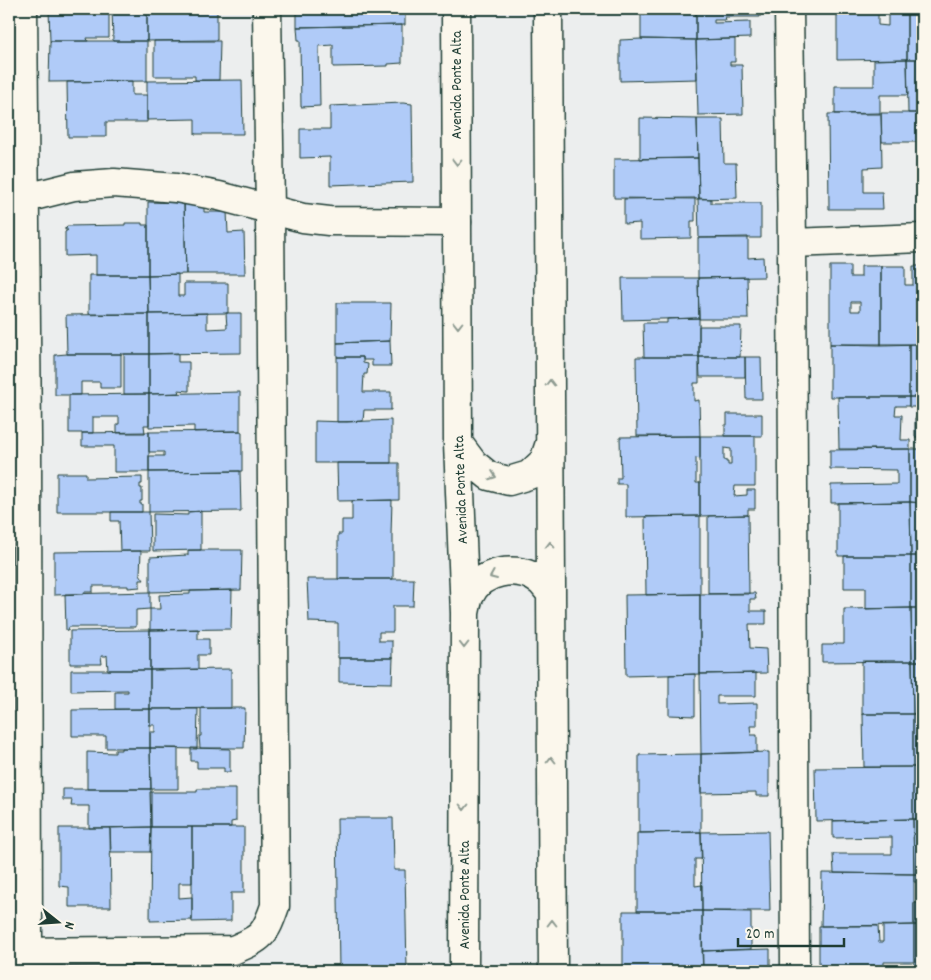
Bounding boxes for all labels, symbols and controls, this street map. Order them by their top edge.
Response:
street label: Avenida Ponte Alta [447,30,469,139]
one-way arrow [452,159,462,167]
one-way arrow [452,321,463,329]
one-way arrow [545,378,555,386]
street label: Avenida Ponte Alta [449,434,475,545]
one-way arrow [488,470,497,480]
one-way arrow [545,541,555,548]
one-way arrow [489,569,498,580]
one-way arrow [459,642,469,649]
one-way arrow [546,756,556,764]
one-way arrow [459,804,469,812]
street label: Avenida Ponte Alta [455,840,477,949]
north arrow [32,898,82,948]
scale bar [738,915,845,947]
one-way arrow [547,918,557,926]
text: N [58,919,79,932]
text: 20 m [746,924,774,946]

